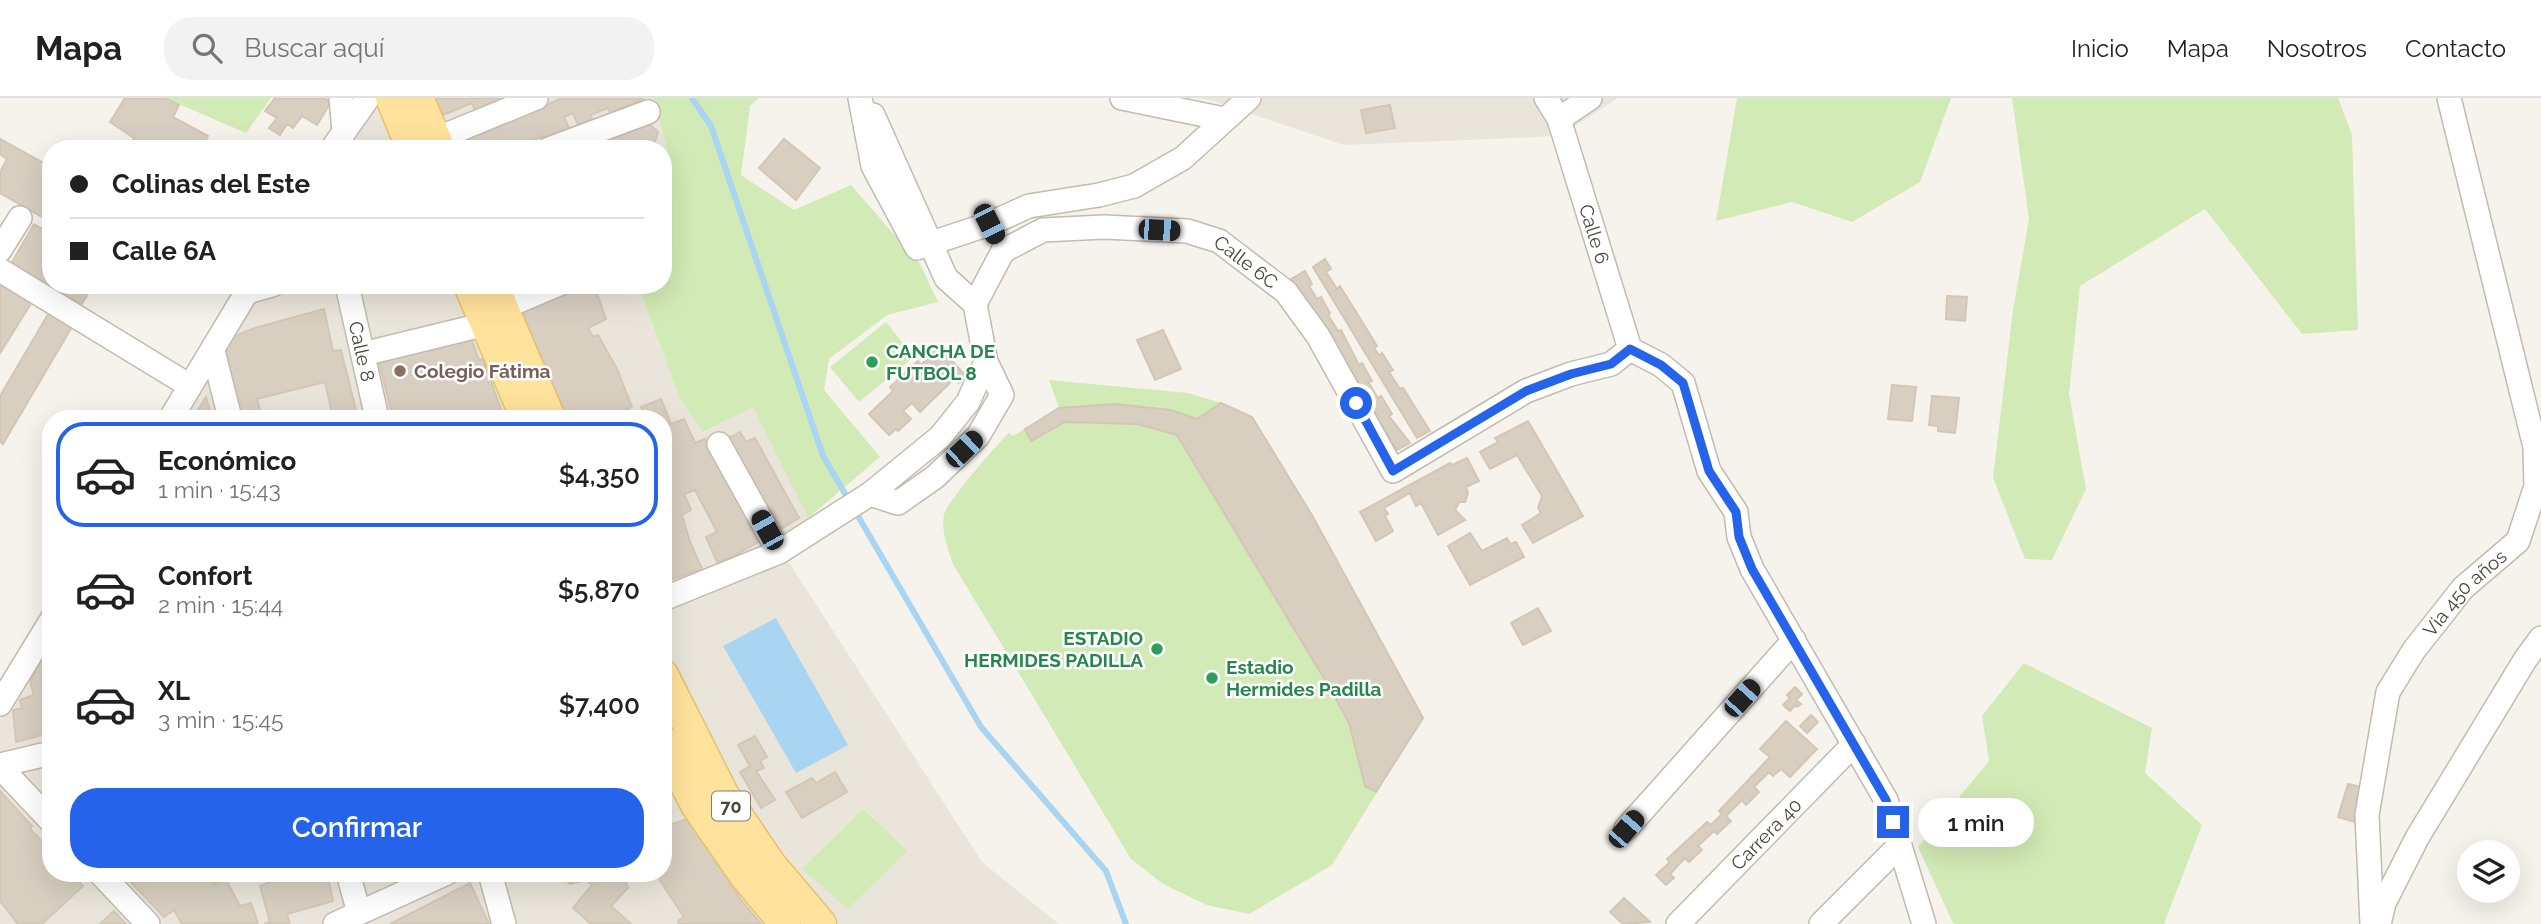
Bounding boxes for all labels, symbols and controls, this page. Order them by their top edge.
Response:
search box [164,17,654,80]
text: Mapa [35,29,122,68]
icon: search [188,29,226,67]
text: Buscar aquí [244,33,384,63]
text: Inicio [2071,34,2129,63]
text: Mapa [2167,34,2229,63]
text: Nosotros [2267,34,2367,63]
text: Contacto [2405,34,2506,63]
text: Colinas del Este [112,169,310,199]
car [971,201,1008,247]
street label: Calle 6 [1575,201,1614,266]
car [1138,218,1181,242]
street label: Calle 6C [1210,230,1282,293]
text: Calle 6A [112,236,216,266]
street label: Calle 8 [345,319,379,384]
place label: CANCHA DE FUTBOL 8 [886,340,995,384]
marker: CANCHA DE FUTBOL 8 [864,354,880,370]
place label: Colegio Fátima [414,360,551,382]
marker: Colegio Fátima [392,363,408,379]
route start [1340,387,1372,419]
car [942,427,987,471]
icon: car [74,443,137,506]
text: Económico [158,446,296,476]
text: $4,350 [559,460,640,490]
text: 1 min · 15:43 [158,476,281,503]
car [748,507,787,553]
street label: Via 450 años [2418,545,2511,640]
icon: car [74,558,137,621]
text: Confort [158,561,252,591]
text: $5,870 [558,575,640,605]
text: 2 min · 15:44 [158,591,283,618]
place label: ESTADIO HERMIDES PADILLA [964,627,1143,671]
marker: ESTADIO HERMIDES PADILLA [1149,641,1165,657]
place label: Estadio Hermides Padilla [1226,656,1382,700]
marker: Estadio Hermides Padilla [1204,670,1220,686]
icon: car [74,673,137,736]
car [1721,675,1764,721]
text: XL [158,676,190,706]
text: $7,400 [559,690,640,720]
text: 3 min · 15:45 [158,706,284,733]
button: Confirmar [70,788,644,868]
road number: 70 [712,792,750,820]
street label: Carrera 40 [1726,794,1806,874]
callout: 1 min [1918,798,2033,846]
car [1605,806,1648,852]
route end [1877,806,1909,838]
text: 1 min [1947,809,2005,836]
map controls [2457,840,2520,903]
button: layers [2457,840,2520,903]

